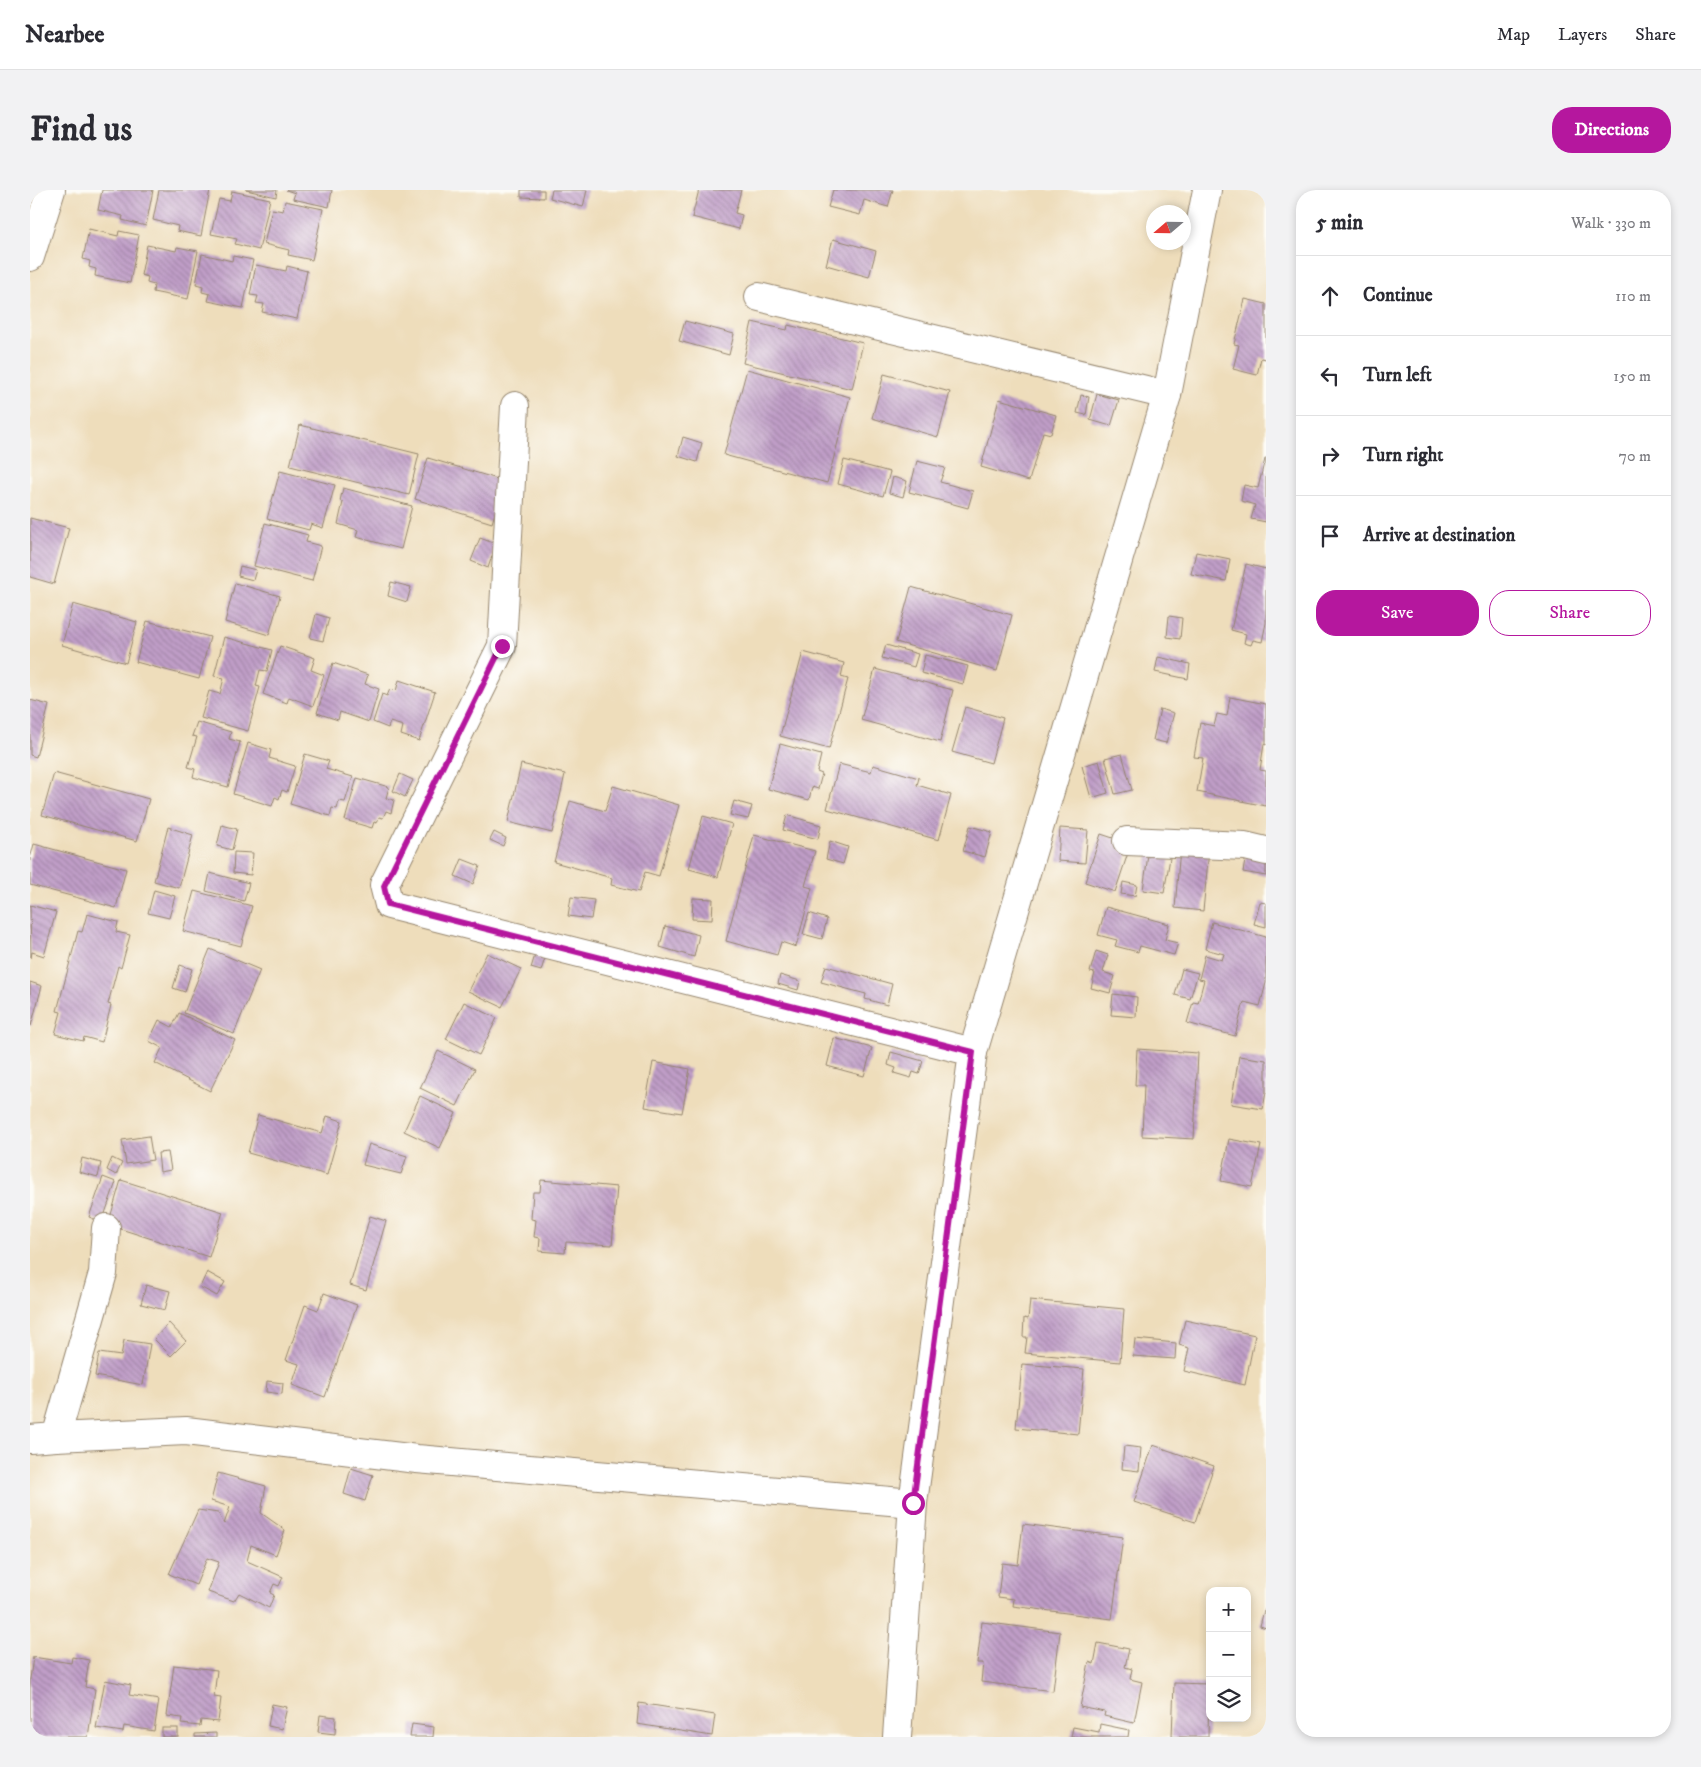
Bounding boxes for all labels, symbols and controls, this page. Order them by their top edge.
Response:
text: Nearbee [25,20,104,50]
text: Map [1497,24,1530,46]
text: Layers [1558,24,1607,46]
text: Share [1635,24,1676,46]
button: Directions [1552,107,1671,153]
text: Find us [30,108,132,152]
north arrow [1146,205,1191,250]
text: 5 min [1316,210,1363,236]
text: Walk · 330 m [1571,213,1651,233]
icon: ahead [1316,282,1344,310]
text: Continue [1363,284,1433,307]
text: 110 m [1615,286,1651,306]
icon: left [1316,362,1344,390]
text: Turn left [1363,364,1432,387]
text: 150 m [1613,366,1651,386]
icon: right [1316,442,1344,470]
text: Turn right [1363,444,1443,467]
text: 70 m [1619,446,1651,466]
icon: arrive [1316,522,1344,550]
text: Arrive at destination [1363,524,1515,547]
button: Save [1316,590,1479,636]
button: Share [1489,590,1651,636]
route end [491,635,514,658]
route start [902,1492,925,1515]
map controls [1206,1587,1251,1722]
button: + [1206,1587,1251,1632]
button: − [1206,1632,1251,1677]
button: layers [1206,1677,1251,1722]

